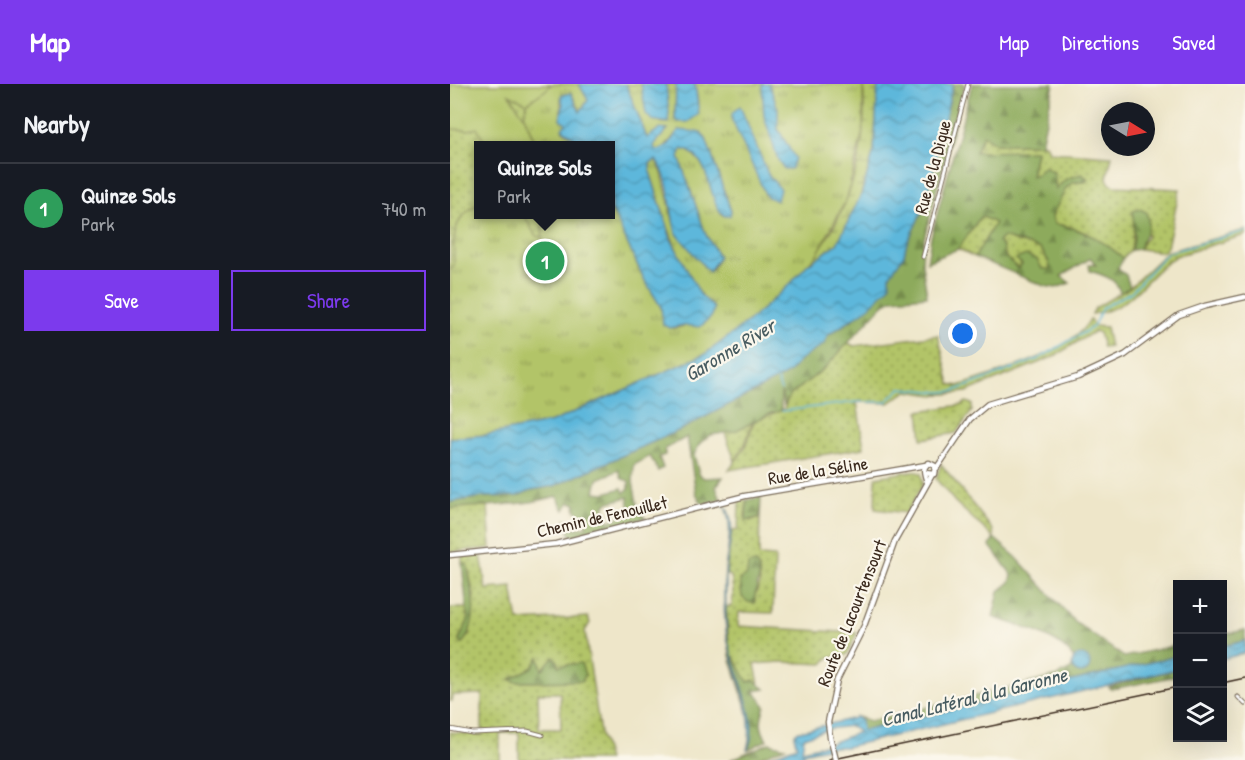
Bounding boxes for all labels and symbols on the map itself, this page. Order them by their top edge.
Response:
north arrow [1101,102,1155,156]
street label: Rue de la Digue [908,117,957,216]
pin: 1 [526,238,565,284]
water label: Garonne River [679,311,782,387]
your location [948,319,977,348]
street label: Rue de la Séline [766,450,870,491]
street label: Chemin de Fenouillet [534,489,670,544]
street label: Route de Lacourtensourt [811,535,893,690]
water label: Canal Latéral à la Garonne [878,660,1071,733]

